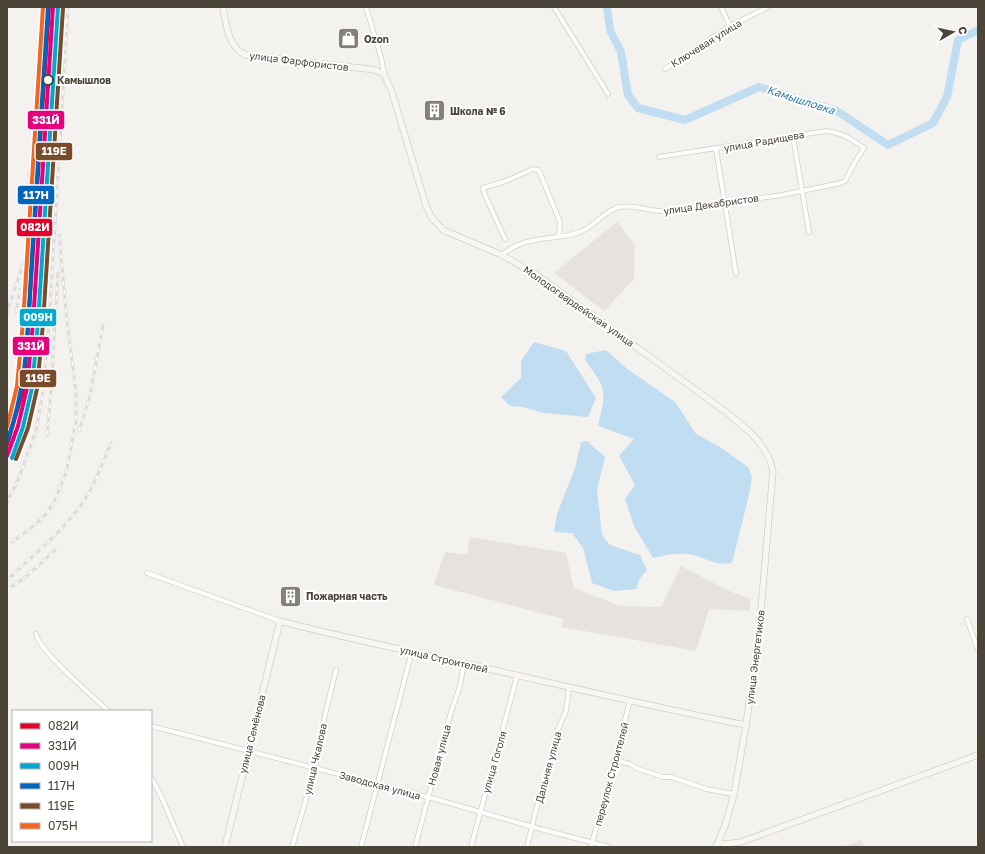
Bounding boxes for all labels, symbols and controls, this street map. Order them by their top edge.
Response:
north arrow [933,12,973,52]
street label: Ключевая улица [668,16,744,70]
text: С [956,25,970,35]
shop icon: Ozon [336,26,362,52]
place label: Ozon [364,33,389,45]
street label: улица Фарфористов [249,49,350,73]
marker: Камышлов [42,74,54,86]
place label: Камышлов [57,74,111,86]
water label: Камышловка [766,82,837,117]
building icon: Школа № 6 [421,98,447,124]
place label: Школа № 6 [450,105,506,117]
line badge: 331Й [27,110,65,130]
text: 331Й [32,113,60,126]
street label: улица Радищева [723,128,805,154]
line badge: 119Е [35,142,73,161]
text: 119Е [41,144,67,157]
line badge: 117Н [17,185,55,205]
text: 117Н [23,188,49,201]
street label: улица Декабристов [663,191,760,217]
line badge: 082И [16,218,53,237]
text: 082И [20,220,50,233]
street label: Молодогвардейская улица [521,263,637,349]
line badge: 009Н [19,308,57,327]
text: 009Н [23,310,53,323]
line badge: 331Й [12,336,50,356]
text: 331Й [17,339,45,352]
line badge: 119Е [19,369,57,388]
text: 119Е [25,371,51,384]
building icon: Пожарная часть [277,583,303,609]
place label: Пожарная часть [306,590,388,602]
street label: улица Энергетиков [743,609,767,705]
street label: улица Строителей [399,643,489,675]
street label: улица Семёнова [236,693,268,775]
legend [12,710,152,842]
text: 082И [48,718,79,733]
street label: переулок Строителей [591,721,631,827]
street label: улица Чкалова [301,722,329,796]
street label: Новая улица [425,723,453,787]
street label: улица Гоголя [479,729,509,795]
street label: Дальняя улица [533,730,563,804]
text: 331Й [48,738,77,753]
text: 009Н [48,758,79,773]
street label: Заводская улица [338,768,422,802]
text: 117Н [48,778,75,793]
text: 119Е [48,798,74,813]
text: 075Н [48,818,78,833]

